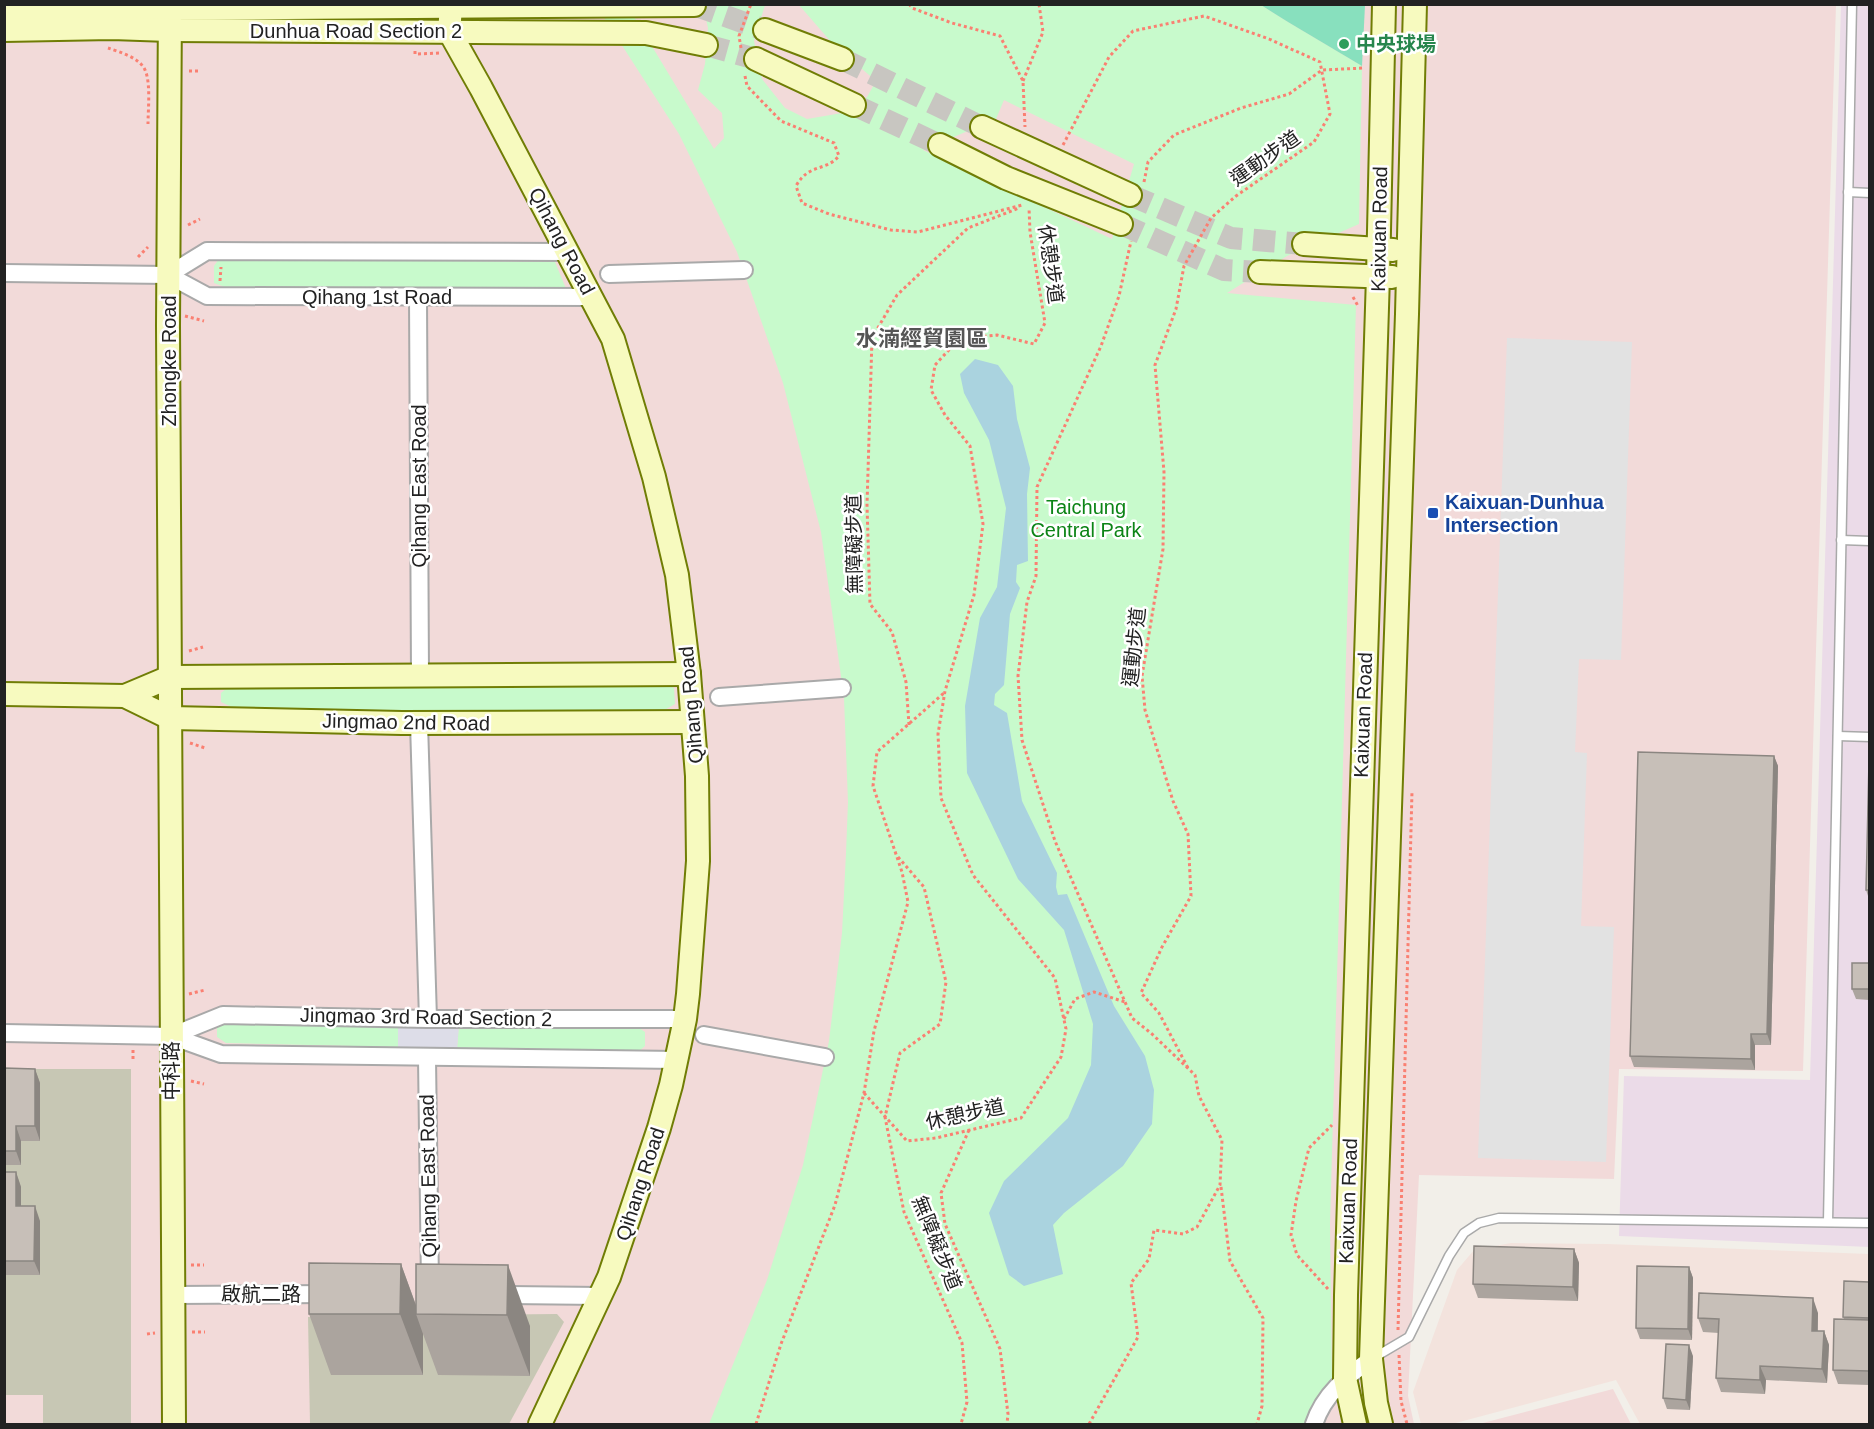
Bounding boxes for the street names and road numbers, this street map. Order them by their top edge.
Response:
street label: Dunhua Road Section 2 [250,20,462,42]
street label: 運動步道 [1226,126,1304,190]
street label: Kaixuan Road [1367,166,1391,292]
street label: Qihang Road [525,184,599,298]
street label: 休憩步道 [1035,223,1067,305]
street label: Qihang 1st Road [302,286,452,308]
street label: Zhongke Road [158,295,180,427]
street label: Qihang East Road [408,404,430,568]
street label: 無障礙步道 [842,494,866,594]
street label: 運動步道 [1119,606,1149,688]
street label: Qihang Road [675,645,707,765]
street label: Kaixuan Road [1350,652,1376,778]
street label: Jingmao 2nd Road [322,710,490,734]
street label: Jingmao 3rd Road Section 2 [300,1004,552,1030]
street label: 中科路 [160,1041,182,1101]
street label: Qihang East Road [416,1094,440,1258]
street label: 休憩步道 [924,1095,1006,1133]
street label: Qihang Road [611,1125,669,1243]
street label: Kaixuan Road [1335,1138,1361,1264]
street label: 無障礙步道 [908,1193,966,1293]
street label: 啟航二路 [221,1283,301,1305]

